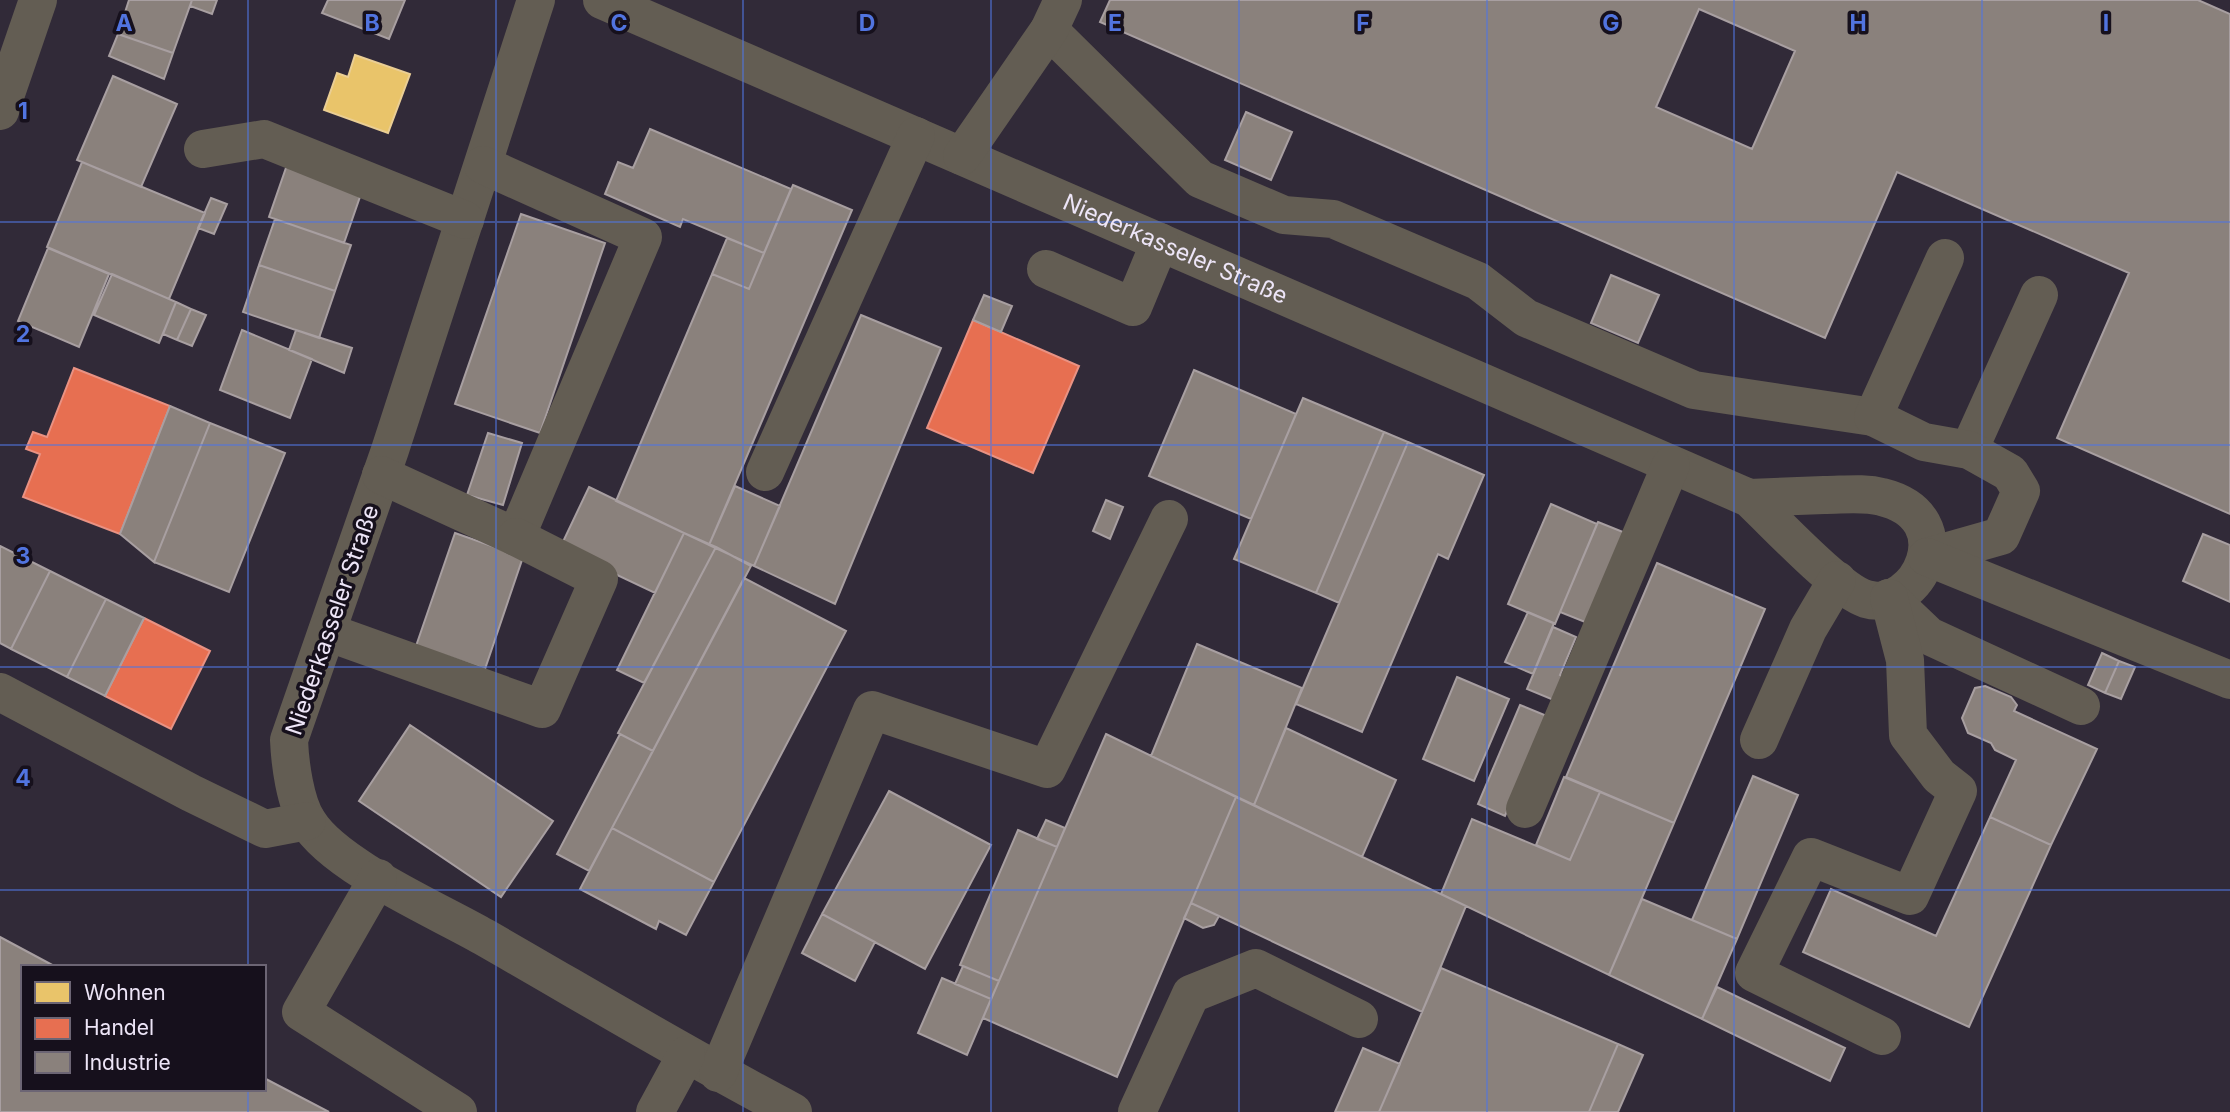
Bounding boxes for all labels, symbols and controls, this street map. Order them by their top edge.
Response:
text: A [115,9,133,37]
text: B [364,9,380,37]
text: C [610,9,628,37]
text: D [859,9,875,37]
text: E [1108,9,1122,37]
text: F [1356,9,1370,37]
text: G [1602,9,1620,37]
text: H [1849,9,1867,37]
text: I [2103,9,2109,37]
text: 1 [18,97,28,125]
street label: Niederkasseler Straße [1059,188,1292,310]
text: 2 [16,320,30,348]
street label: Niederkasseler Straße [279,501,385,739]
text: 3 [16,542,30,570]
text: 4 [15,764,31,792]
legend [21,965,266,1091]
text: Wohnen [84,980,166,1005]
text: Handel [84,1015,154,1040]
text: Industrie [84,1050,171,1075]

